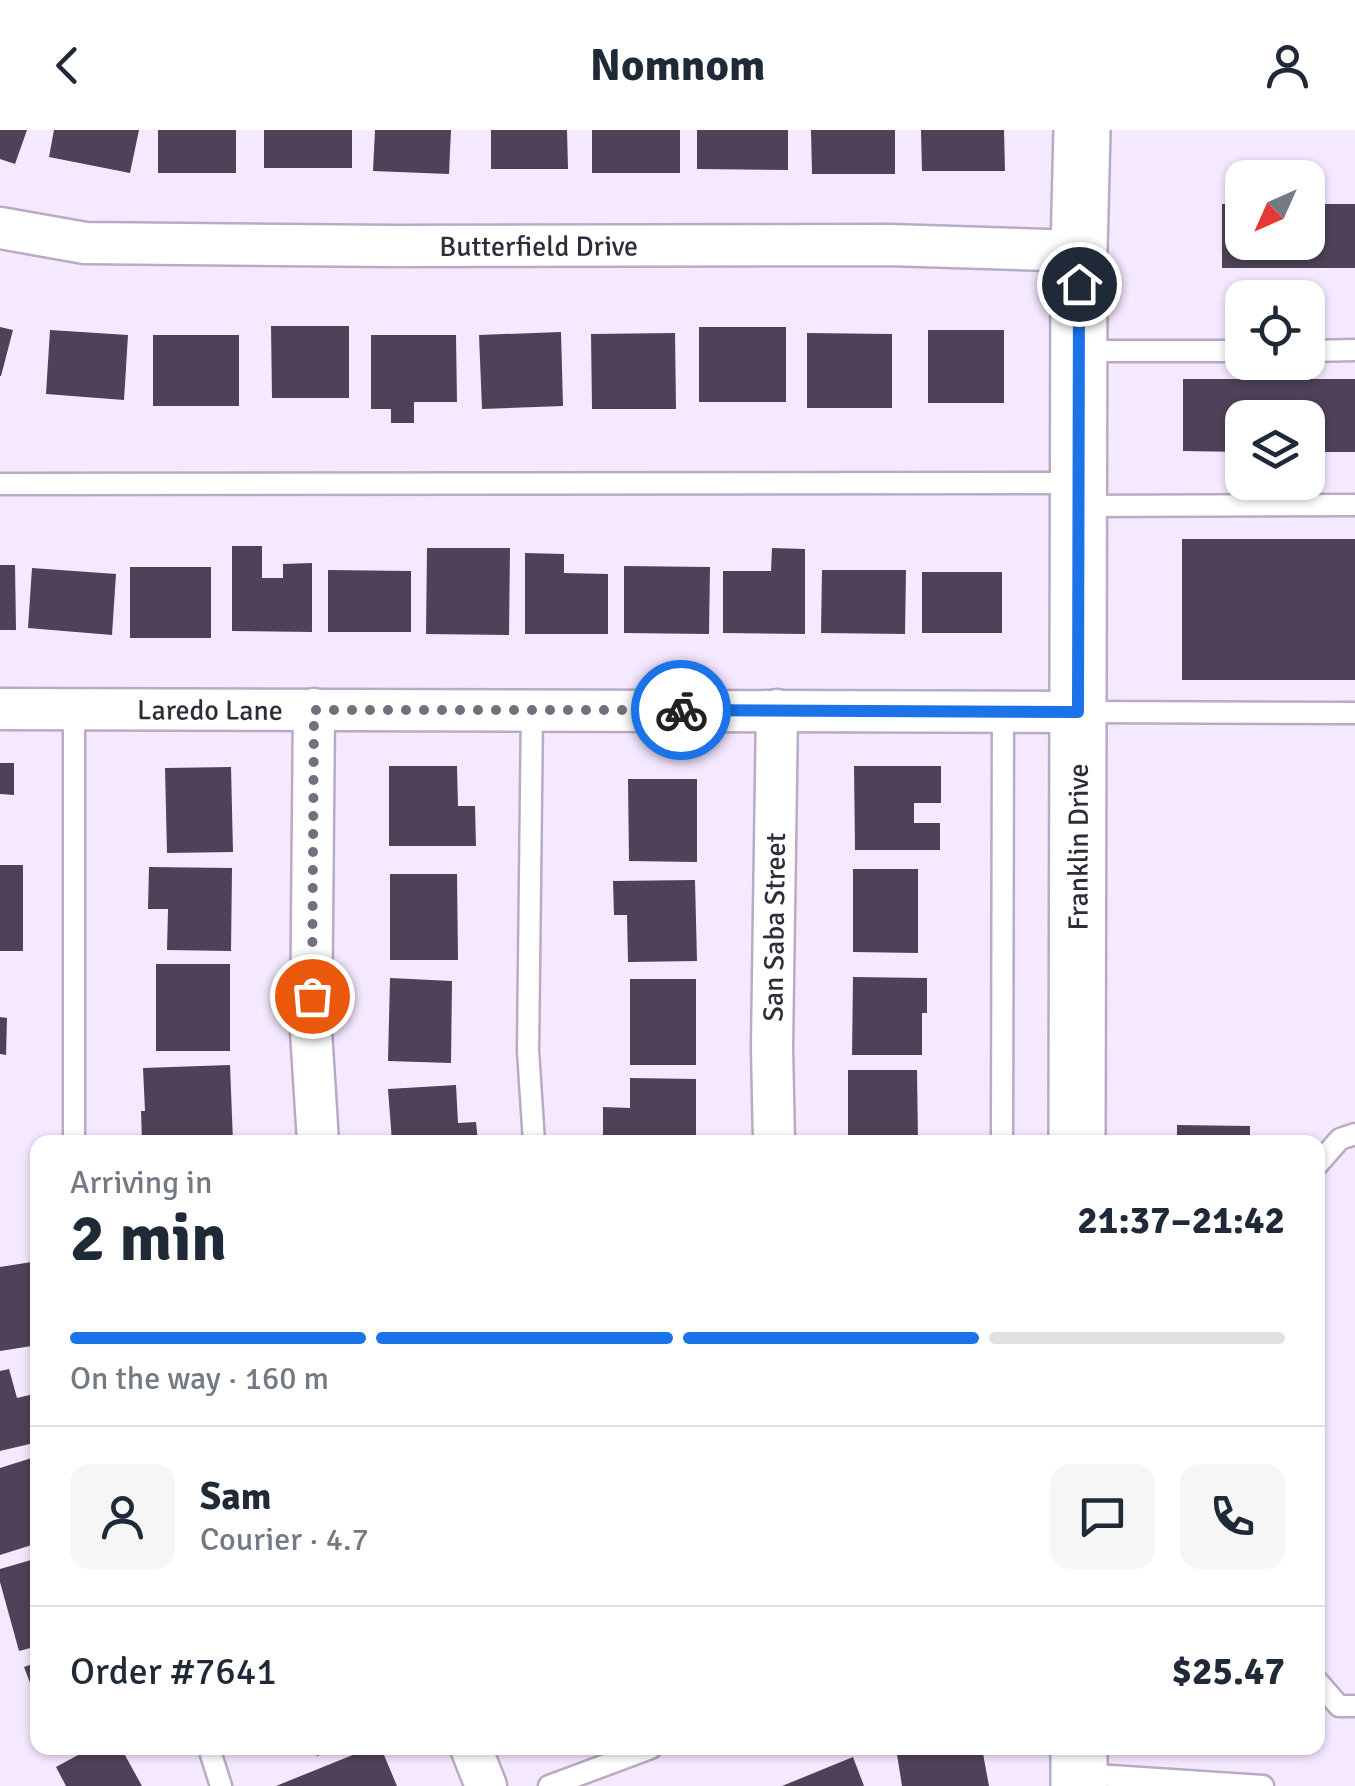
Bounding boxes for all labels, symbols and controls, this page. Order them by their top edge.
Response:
icon: back [40,38,95,93]
text: Nomnom [590,38,765,93]
icon: person [1260,38,1315,93]
north arrow [1225,160,1325,260]
map controls [1225,160,1325,500]
street label: Butterfield Drive [439,230,638,264]
pin [1037,242,1122,327]
icon: home [1052,257,1107,312]
button: locate [1225,280,1325,380]
button: layers [1225,400,1325,500]
courier [631,660,731,760]
icon: bike [654,683,709,738]
street label: Laredo Lane [137,693,283,728]
street label: Franklin Drive [1061,763,1096,931]
street label: San Saba Street [756,832,793,1022]
pin [270,954,355,1039]
icon: bag [285,969,340,1024]
text: Arriving in [70,1163,212,1202]
text: 21:37–21:42 [1077,1197,1285,1244]
text: 2 min [70,1199,227,1279]
text: On the way · 160 m [70,1359,329,1398]
button: person [70,1464,175,1569]
button: chat [1050,1464,1155,1569]
button: phone [1180,1464,1285,1569]
text: Sam [200,1473,271,1520]
text: Courier · 4.7 [200,1520,369,1559]
text: Order #7641 [70,1648,277,1695]
text: $25.47 [1172,1648,1285,1695]

